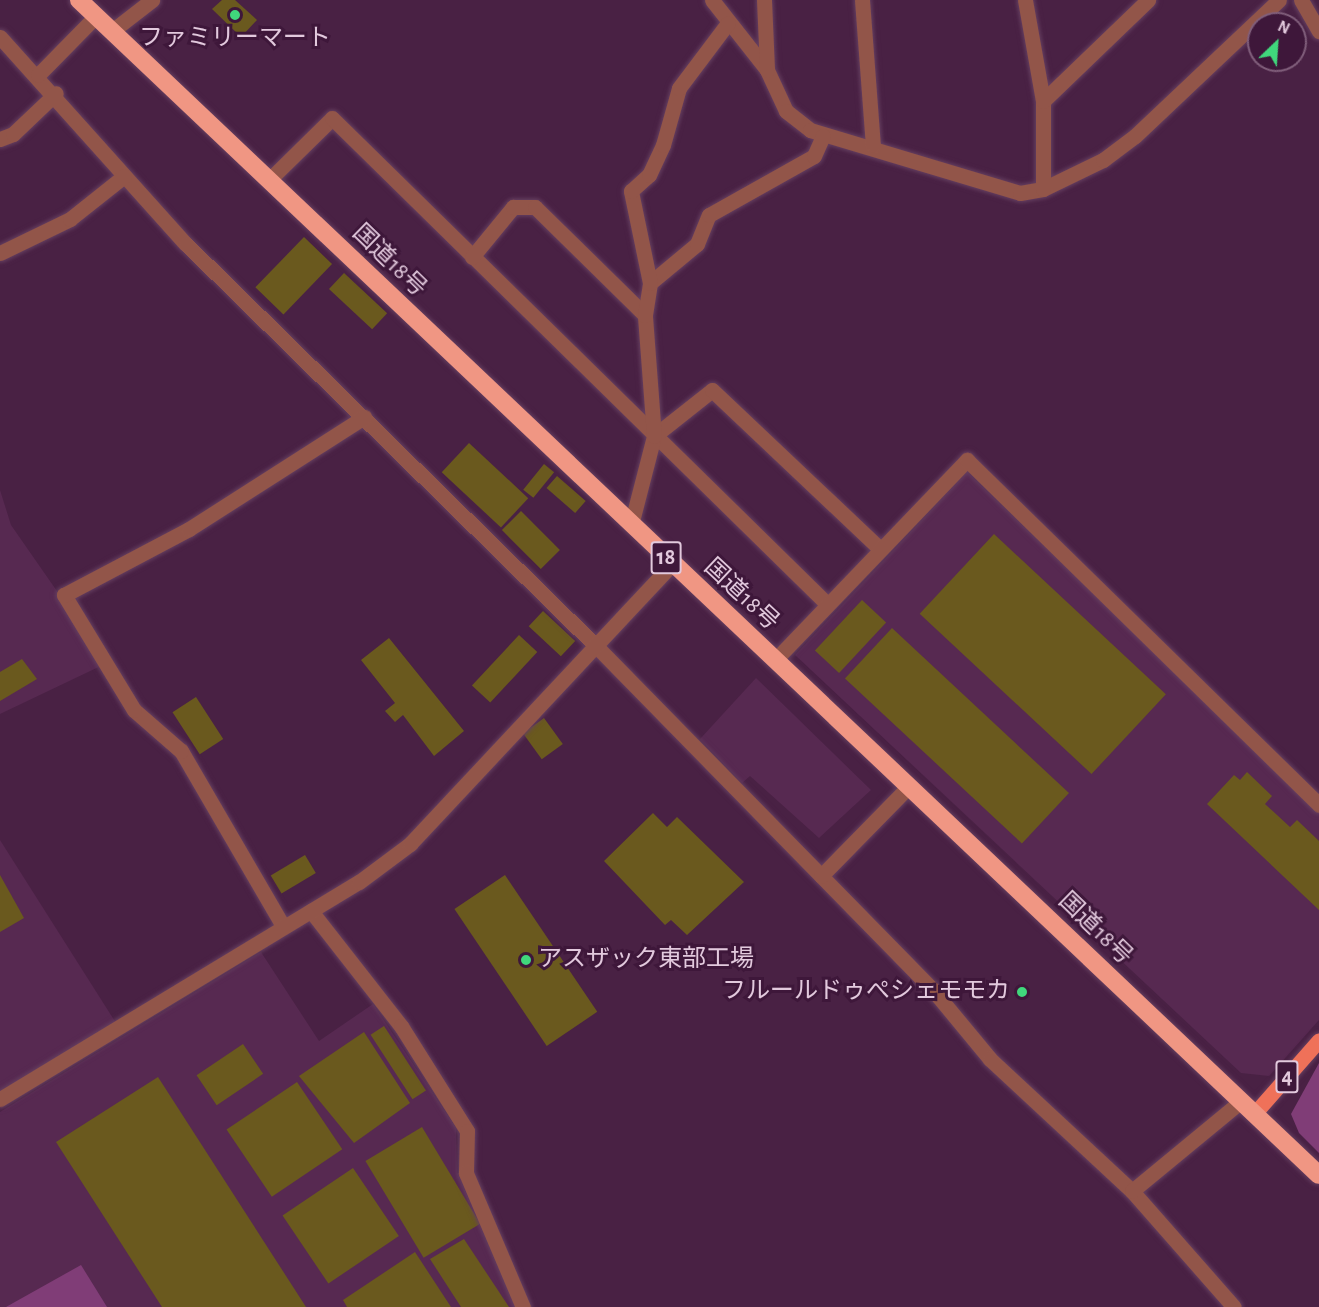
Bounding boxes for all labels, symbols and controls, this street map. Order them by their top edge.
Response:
marker: ファミリーマート [228,8,242,22]
north arrow [1247,12,1307,72]
text: N [1275,18,1292,37]
place label: ファミリーマート [139,25,331,53]
street label: 国道18号 [346,219,432,303]
road number: 18 [650,539,682,577]
street label: 国道18号 [698,553,784,637]
street label: 国道18号 [1052,887,1138,971]
place label: アスザック東部工場 [538,946,754,974]
marker: アスザック東部工場 [519,953,533,967]
place label: フルールドゥぺシェモモカ [722,978,1010,1006]
marker: フルールドゥぺシェモモカ [1015,985,1029,999]
road number: 4 [1275,1058,1299,1096]

